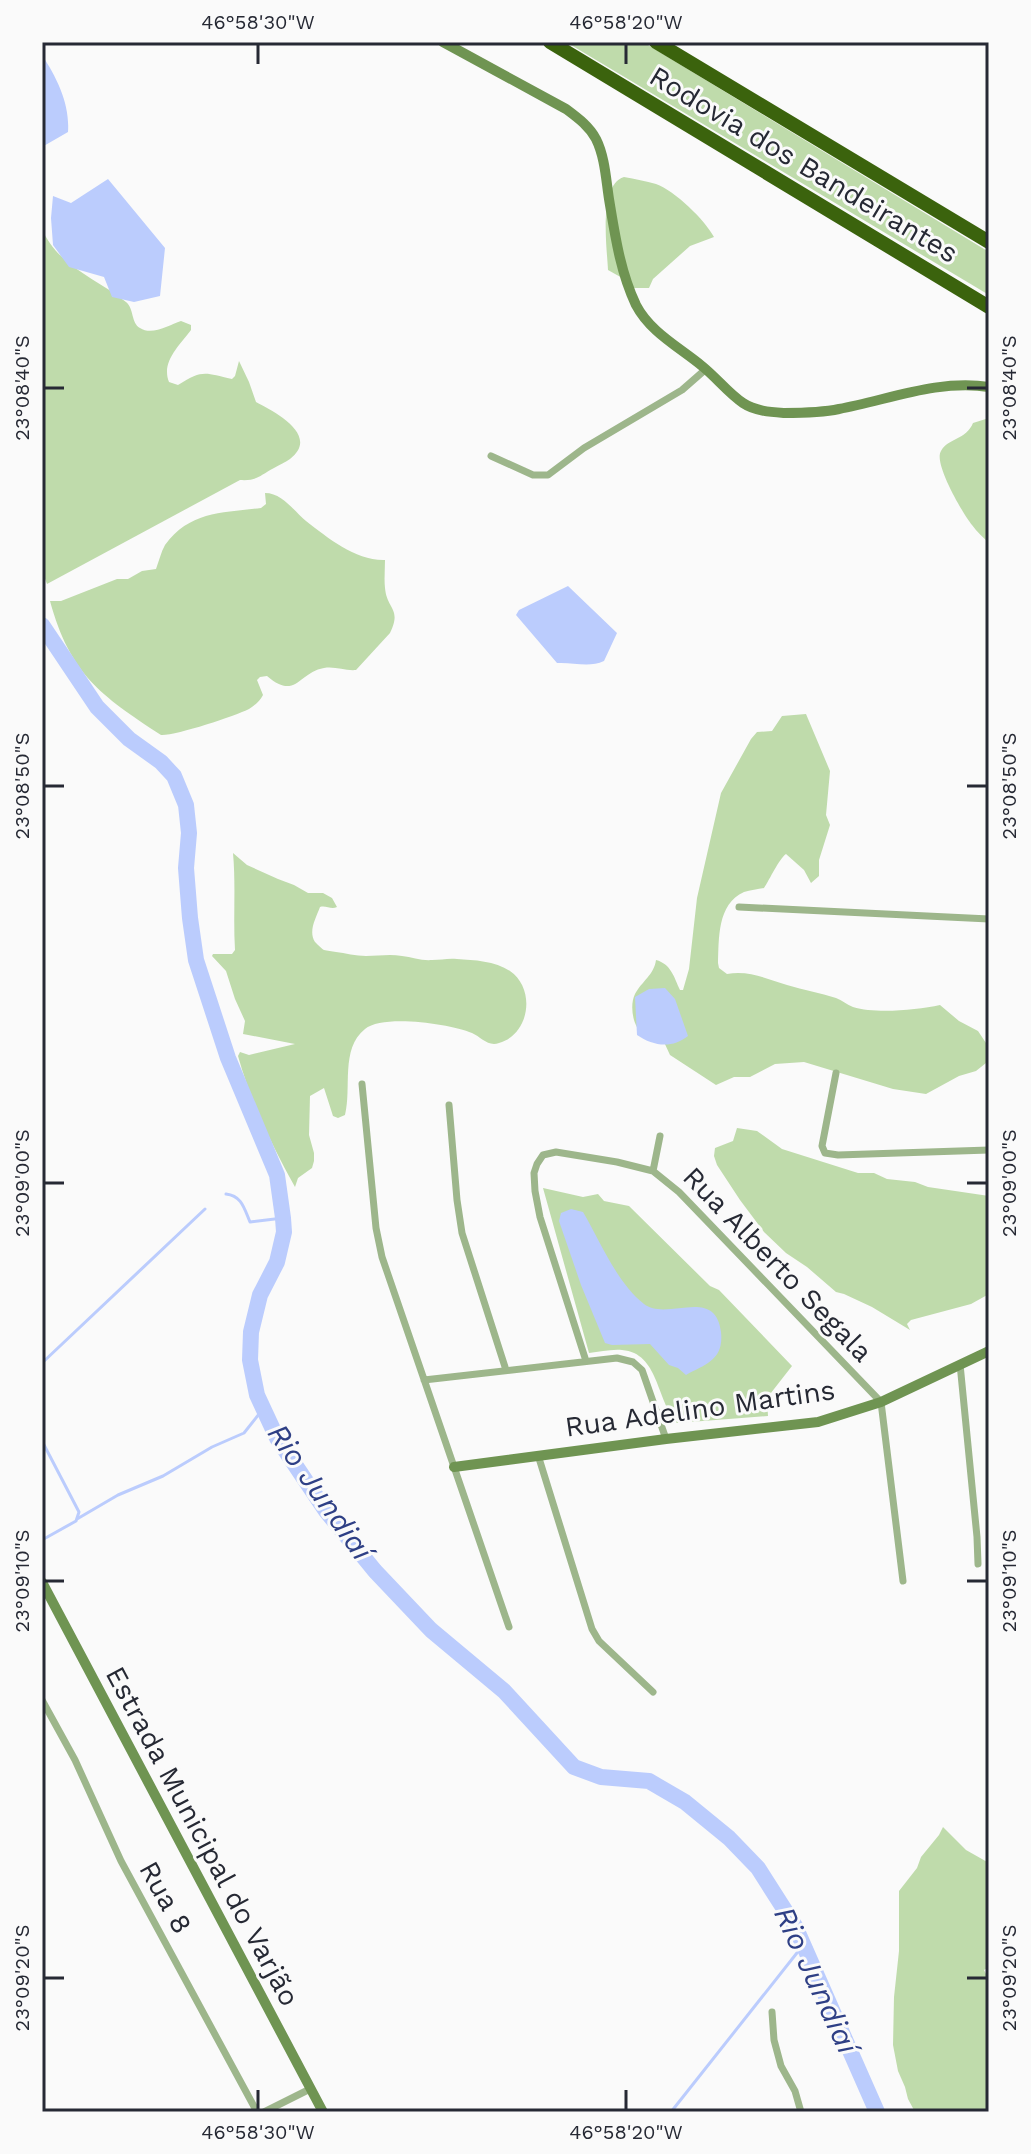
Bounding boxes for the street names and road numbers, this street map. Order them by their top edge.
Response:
street label: Rodovia dos Bandeirantes [644,59,964,270]
street label: Rua Alberto Segala [676,1160,879,1369]
street label: Rua Adelino Martins [563,1373,837,1444]
street label: Estrada Municipal do Varjão [99,1661,306,2012]
street label: Rua 8 [132,1855,199,1939]

